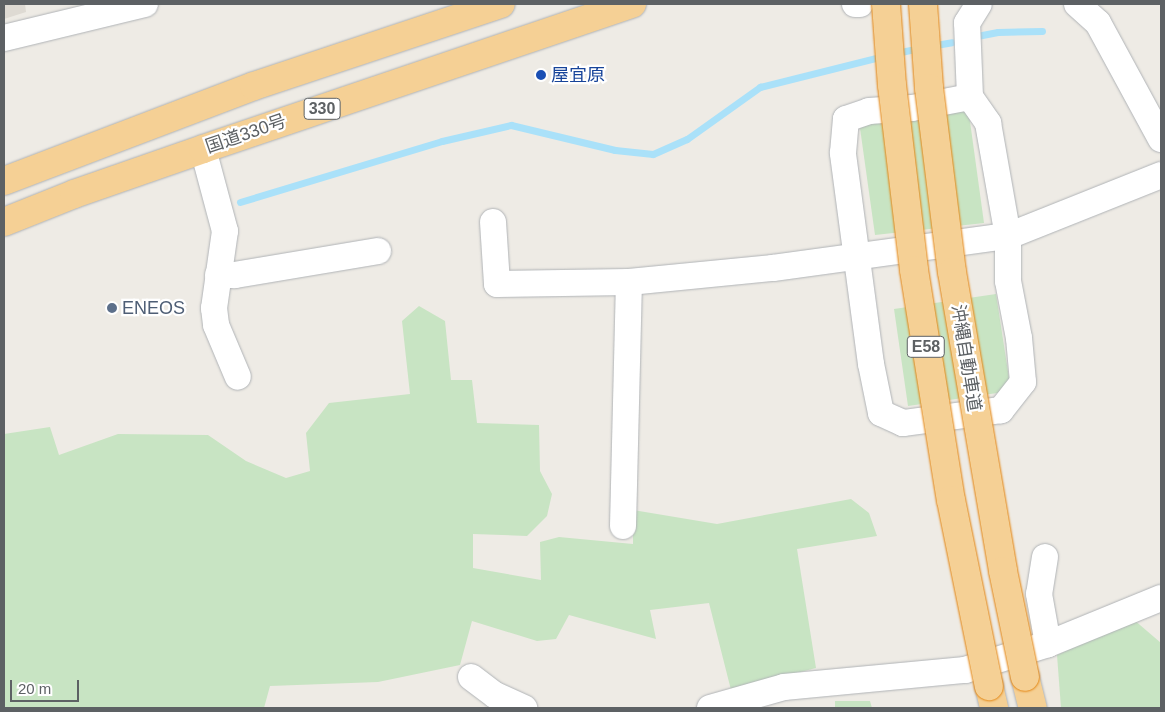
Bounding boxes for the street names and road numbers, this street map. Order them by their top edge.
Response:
road number: 330 [303,96,341,122]
street label: 国道330号 [203,110,289,158]
street label: 沖縄自動車道 [947,303,985,413]
road number: E58 [906,334,946,361]

